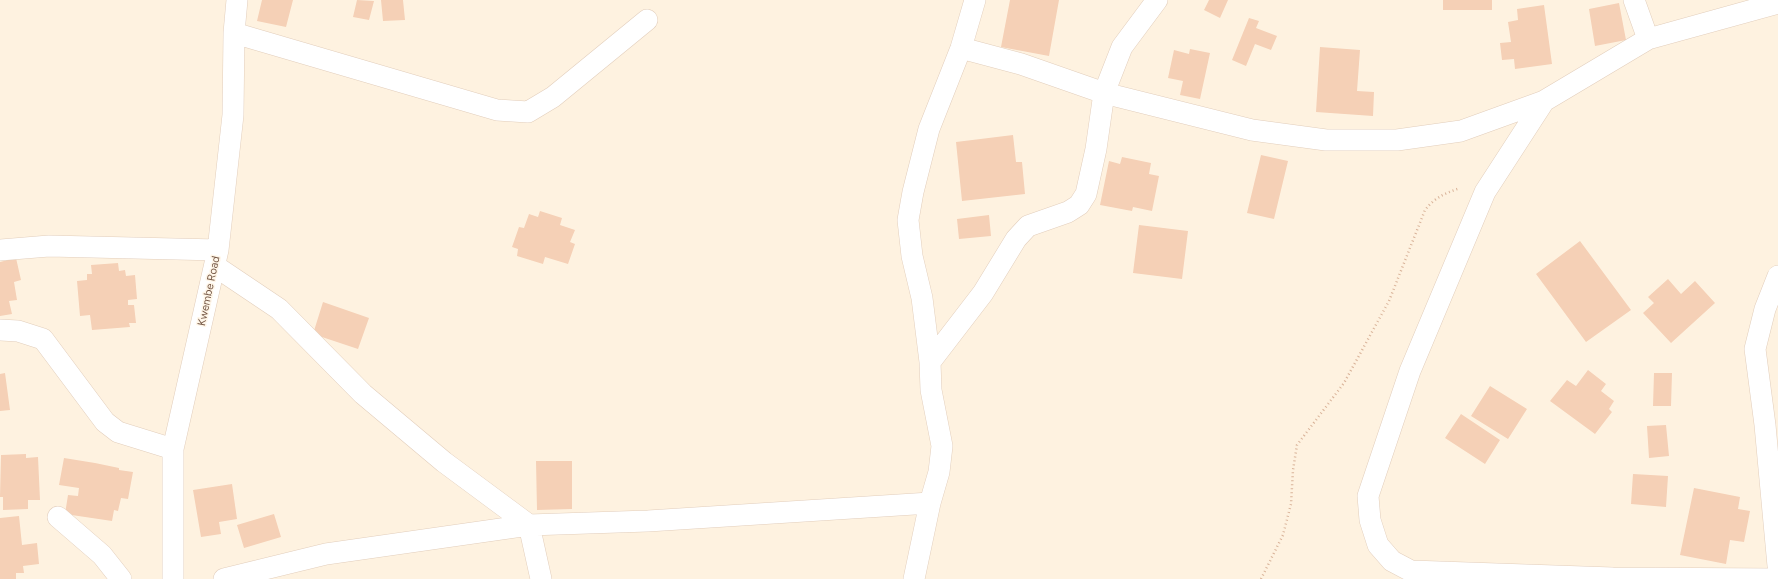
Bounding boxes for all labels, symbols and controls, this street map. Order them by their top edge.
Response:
street label: Kwembe Road [195,255,223,327]

